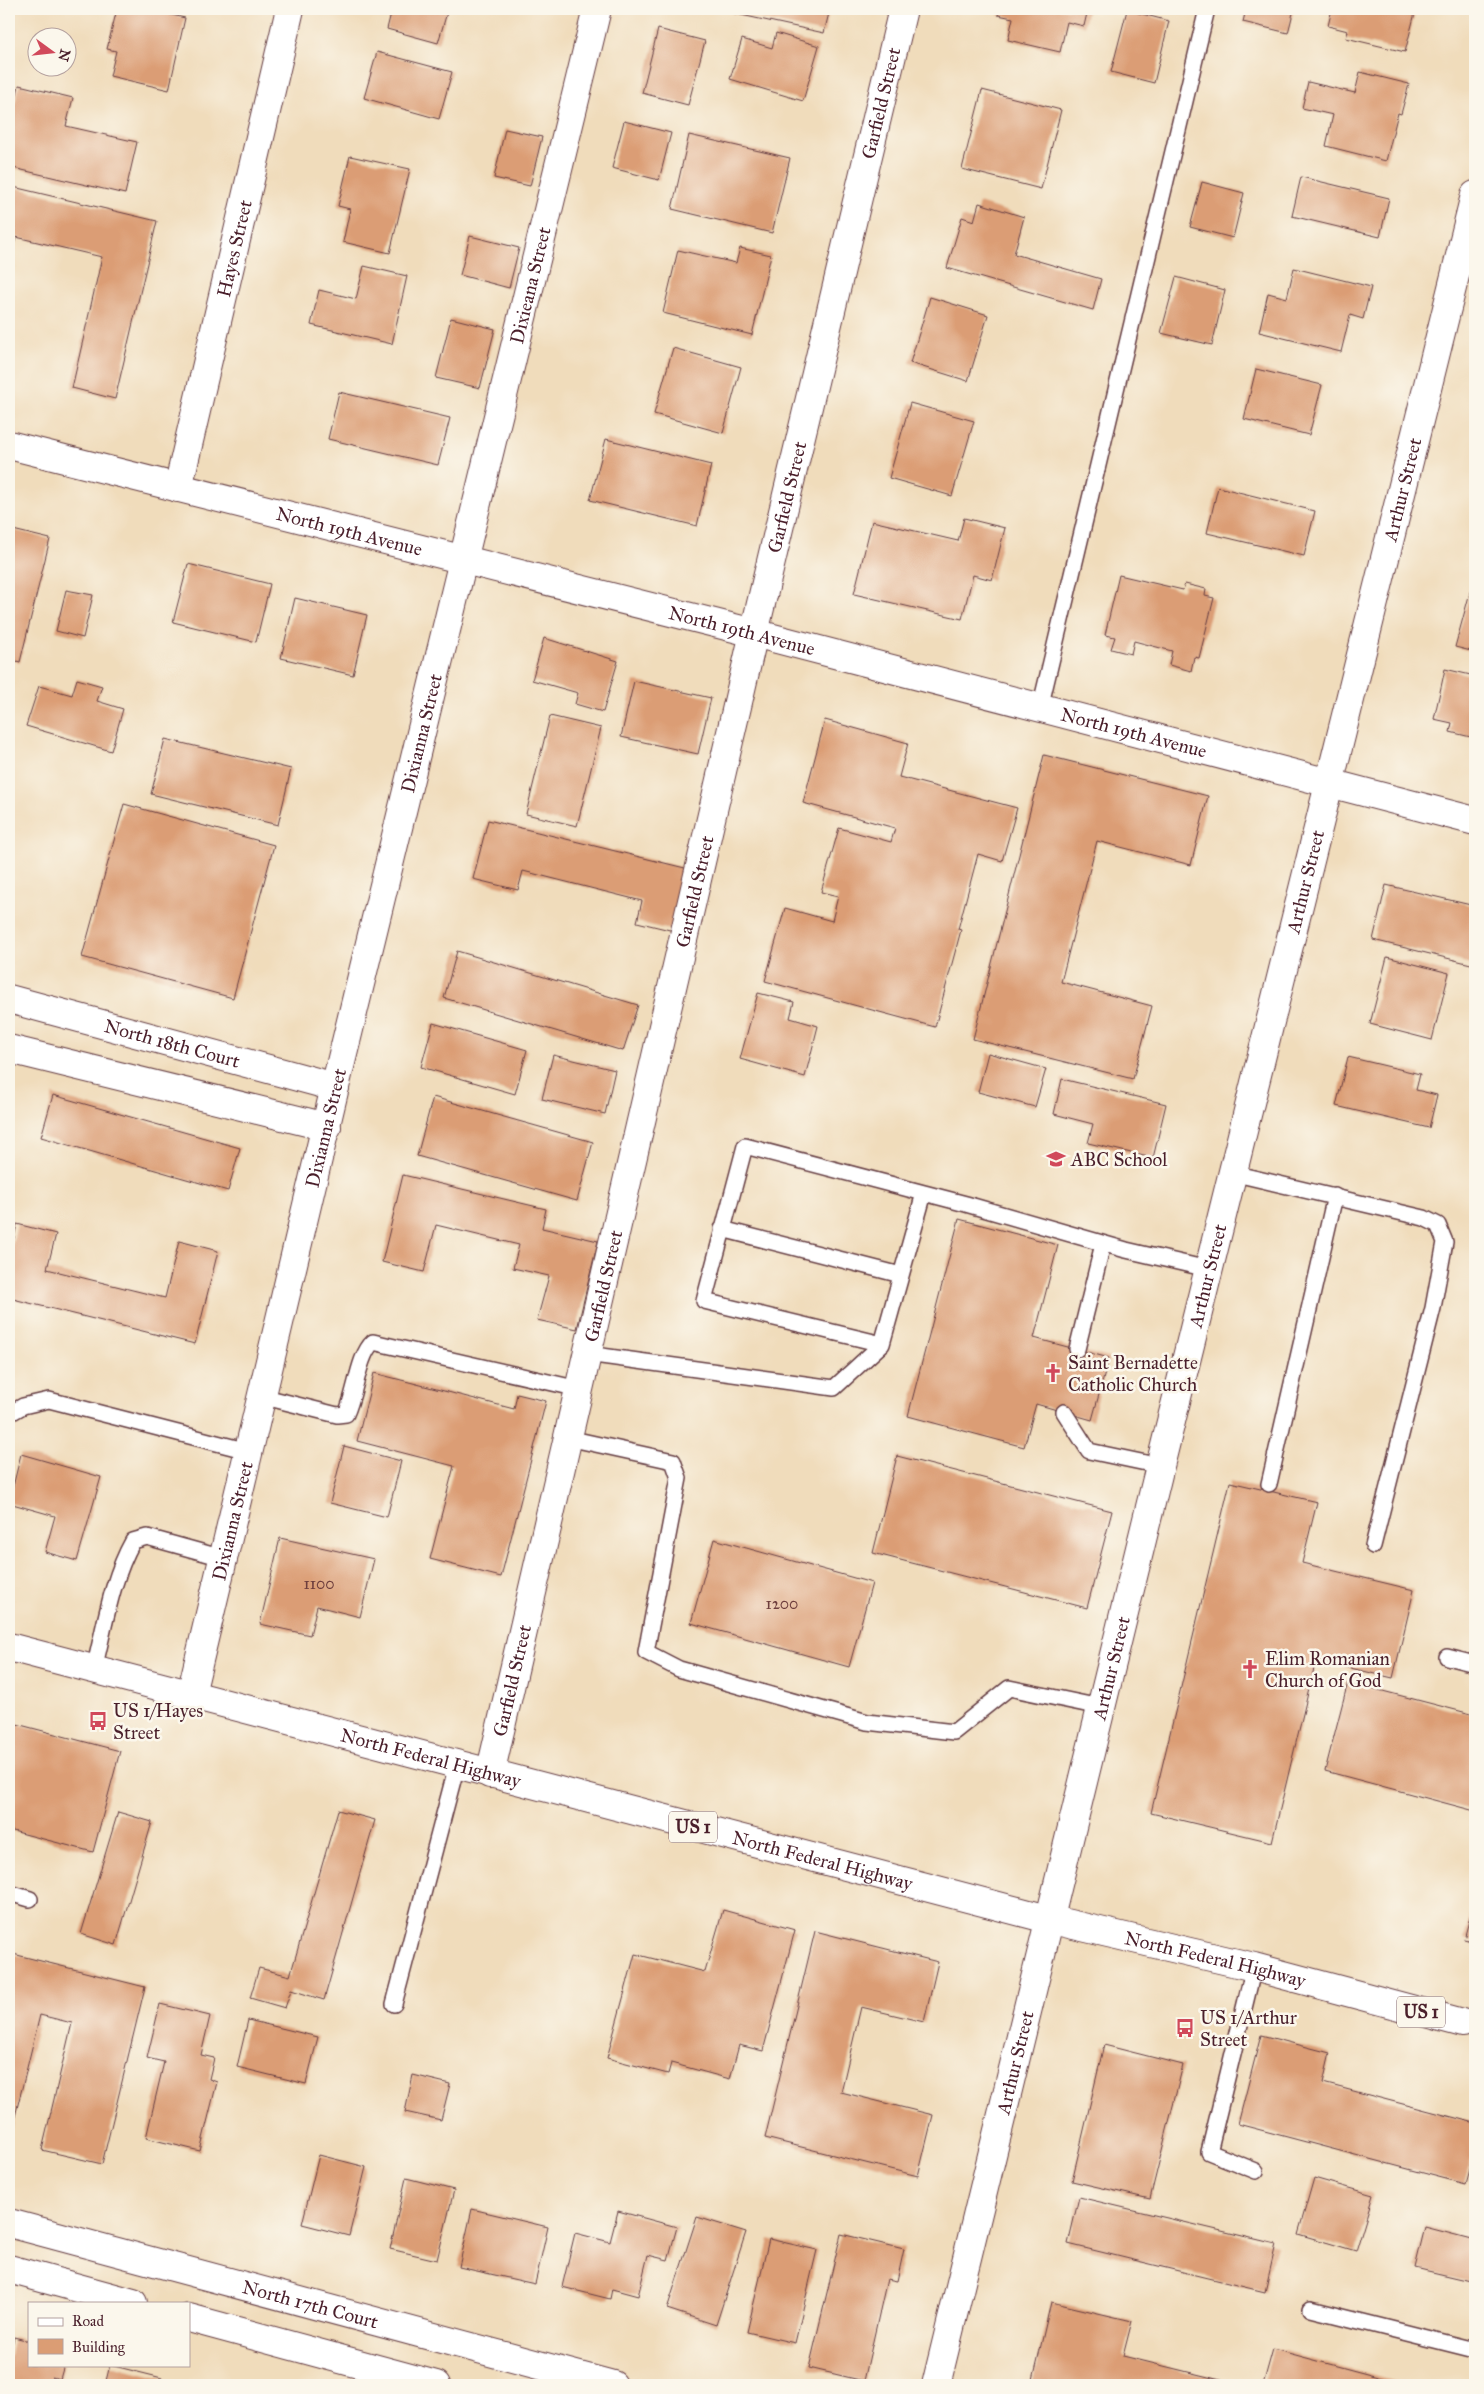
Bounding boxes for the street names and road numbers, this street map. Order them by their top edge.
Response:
street label: Garfield Street [856,45,905,161]
street label: Hayes Street [212,197,257,299]
street label: Dixieana Street [505,224,555,346]
street label: Arthur Street [1378,435,1426,544]
street label: Garfield Street [762,439,811,555]
street label: North 19th Avenue [274,501,425,560]
street label: North 19th Avenue [666,600,818,660]
street label: Dixianna Street [395,671,447,795]
street label: North 19th Avenue [1058,702,1210,762]
street label: Arthur Street [1281,827,1329,937]
street label: Garfield Street [670,833,718,949]
street label: North 18th Court [102,1014,243,1072]
street label: Dixianna Street [300,1065,351,1190]
street label: Arthur Street [1183,1221,1231,1331]
street label: Garfield Street [579,1228,627,1344]
street label: Dixianna Street [207,1459,257,1583]
street label: Arthur Street [1087,1614,1135,1723]
street label: Garfield Street [488,1622,536,1739]
street label: North Federal Highway [338,1723,525,1792]
road number: US 1 [669,1811,717,1842]
street label: North Federal Highway [730,1825,916,1895]
street label: North Federal Highway [1122,1926,1310,1992]
road number: US 1 [1397,1996,1445,2028]
street label: Arthur Street [991,2008,1038,2117]
street label: North 17th Court [240,2275,381,2333]

